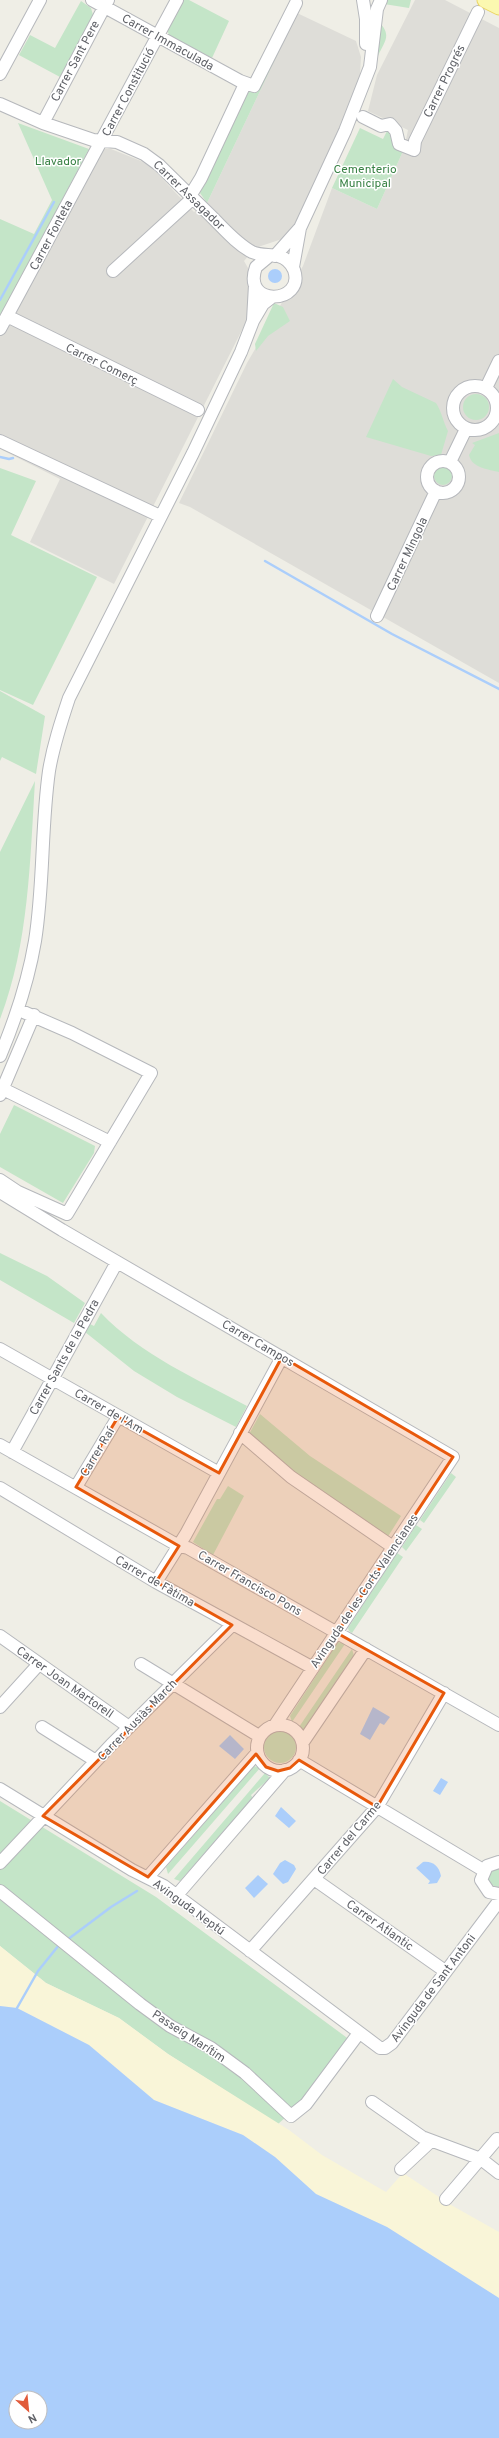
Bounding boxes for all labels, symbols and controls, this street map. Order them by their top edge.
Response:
street label: Carrer Immaculada [119,11,216,75]
street label: Carrer Sant Pere [48,18,104,105]
street label: Carrer Progrés [420,42,469,121]
street label: Carrer Constitució [99,45,159,140]
park label: Llavador [35,154,82,170]
street label: Carrer Assagador [149,157,228,234]
park label: Cementerio Municipal [333,162,397,192]
street label: Carrer Fonteta [27,197,77,274]
street label: Carrer Comerç [63,340,141,389]
street label: Carrer Mingola [384,515,432,594]
street label: Carrer Sants de la Pedra [26,1297,103,1418]
street label: Carrer Campos [218,1317,297,1371]
street label: Carrer de l'Am [71,1386,146,1438]
street label: Carrer Raí [77,1424,119,1480]
street label: Avinguda de les Corts Valencianes [307,1511,423,1672]
street label: Carrer Francisco Pons [195,1548,304,1620]
street label: Carrer de Fàtima [112,1553,197,1611]
street label: Carrer Joan Martorell [13,1643,116,1723]
street label: Carrer Ausiàs March [94,1676,181,1765]
street label: Carrer del Carme [314,1798,385,1879]
street label: Avinguda Neptú [149,1876,228,1939]
street label: Carrer Atlantic [343,1897,416,1955]
street label: Avinguda de Sant Antoni [388,1931,480,2046]
street label: Passeig Marítim [149,2007,228,2067]
north arrow [8,2390,48,2430]
text: N [25,2410,39,2426]

